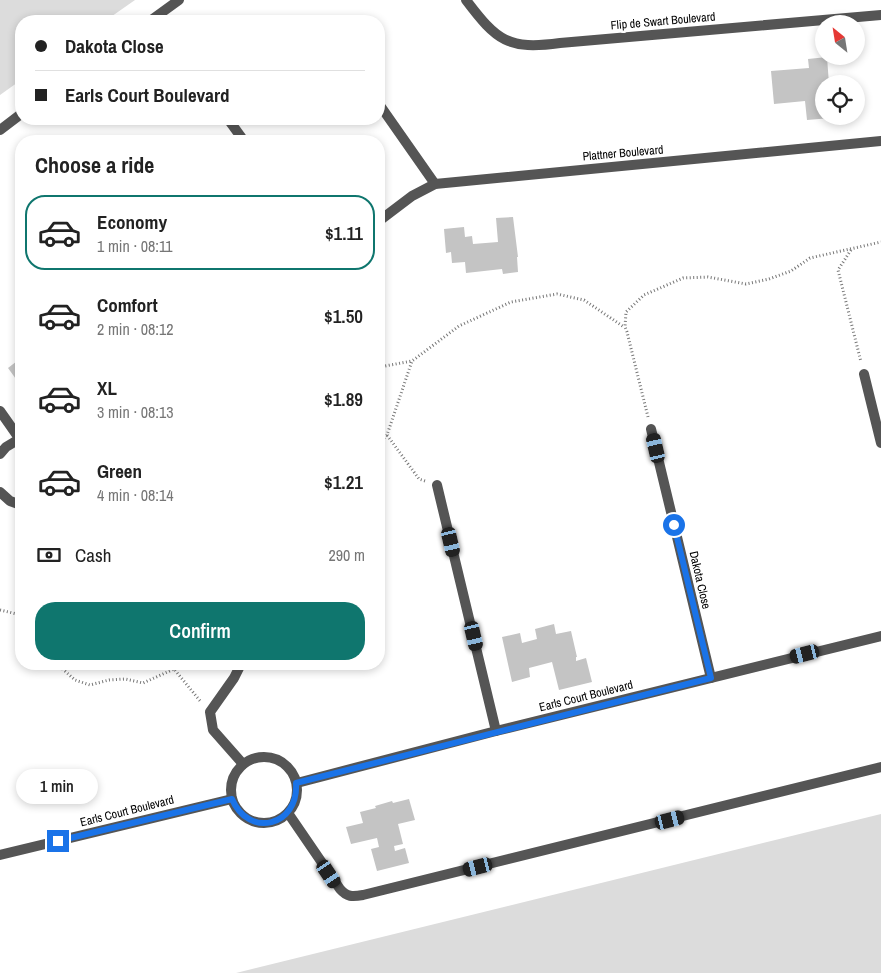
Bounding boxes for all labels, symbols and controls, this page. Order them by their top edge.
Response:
street label: Flip de Swart Boulevard [610,8,716,34]
north arrow [815,15,865,65]
map controls [815,15,865,125]
text: Dakota Close [65,33,164,59]
button: locate [815,75,865,125]
text: Earls Court Boulevard [65,82,230,108]
street label: Plattner Boulevard [582,142,664,164]
text: Choose a ride [35,150,154,180]
text: Economy [97,209,167,235]
icon: car [37,210,82,255]
text: $1.11 [325,220,363,246]
text: 1 min · 08:11 [97,235,173,257]
text: Comfort [97,292,158,318]
icon: car [37,293,82,338]
text: $1.50 [324,303,363,329]
text: 2 min · 08:12 [97,318,174,340]
text: XL [97,375,117,401]
icon: car [37,376,82,421]
text: $1.89 [324,386,363,412]
text: 3 min · 08:13 [97,401,174,423]
car [645,432,666,464]
text: Green [97,458,142,484]
icon: car [37,459,82,504]
text: $1.21 [324,469,363,495]
text: 4 min · 08:14 [97,484,174,506]
route start [663,514,685,536]
car [440,526,461,558]
icon: cash [35,541,63,569]
text: Cash [75,542,111,568]
text: 290 m [329,544,365,566]
street label: Dakota Close [686,549,714,611]
button: Confirm [35,602,365,660]
car [463,620,484,652]
car [788,643,821,665]
street label: Earls Court Boulevard [537,677,635,715]
callout: 1 min [17,768,99,804]
text: 1 min [40,775,74,797]
street label: Earls Court Boulevard [78,792,176,830]
car [653,809,686,831]
route end [47,830,69,852]
car [461,856,494,878]
car [314,857,343,891]

